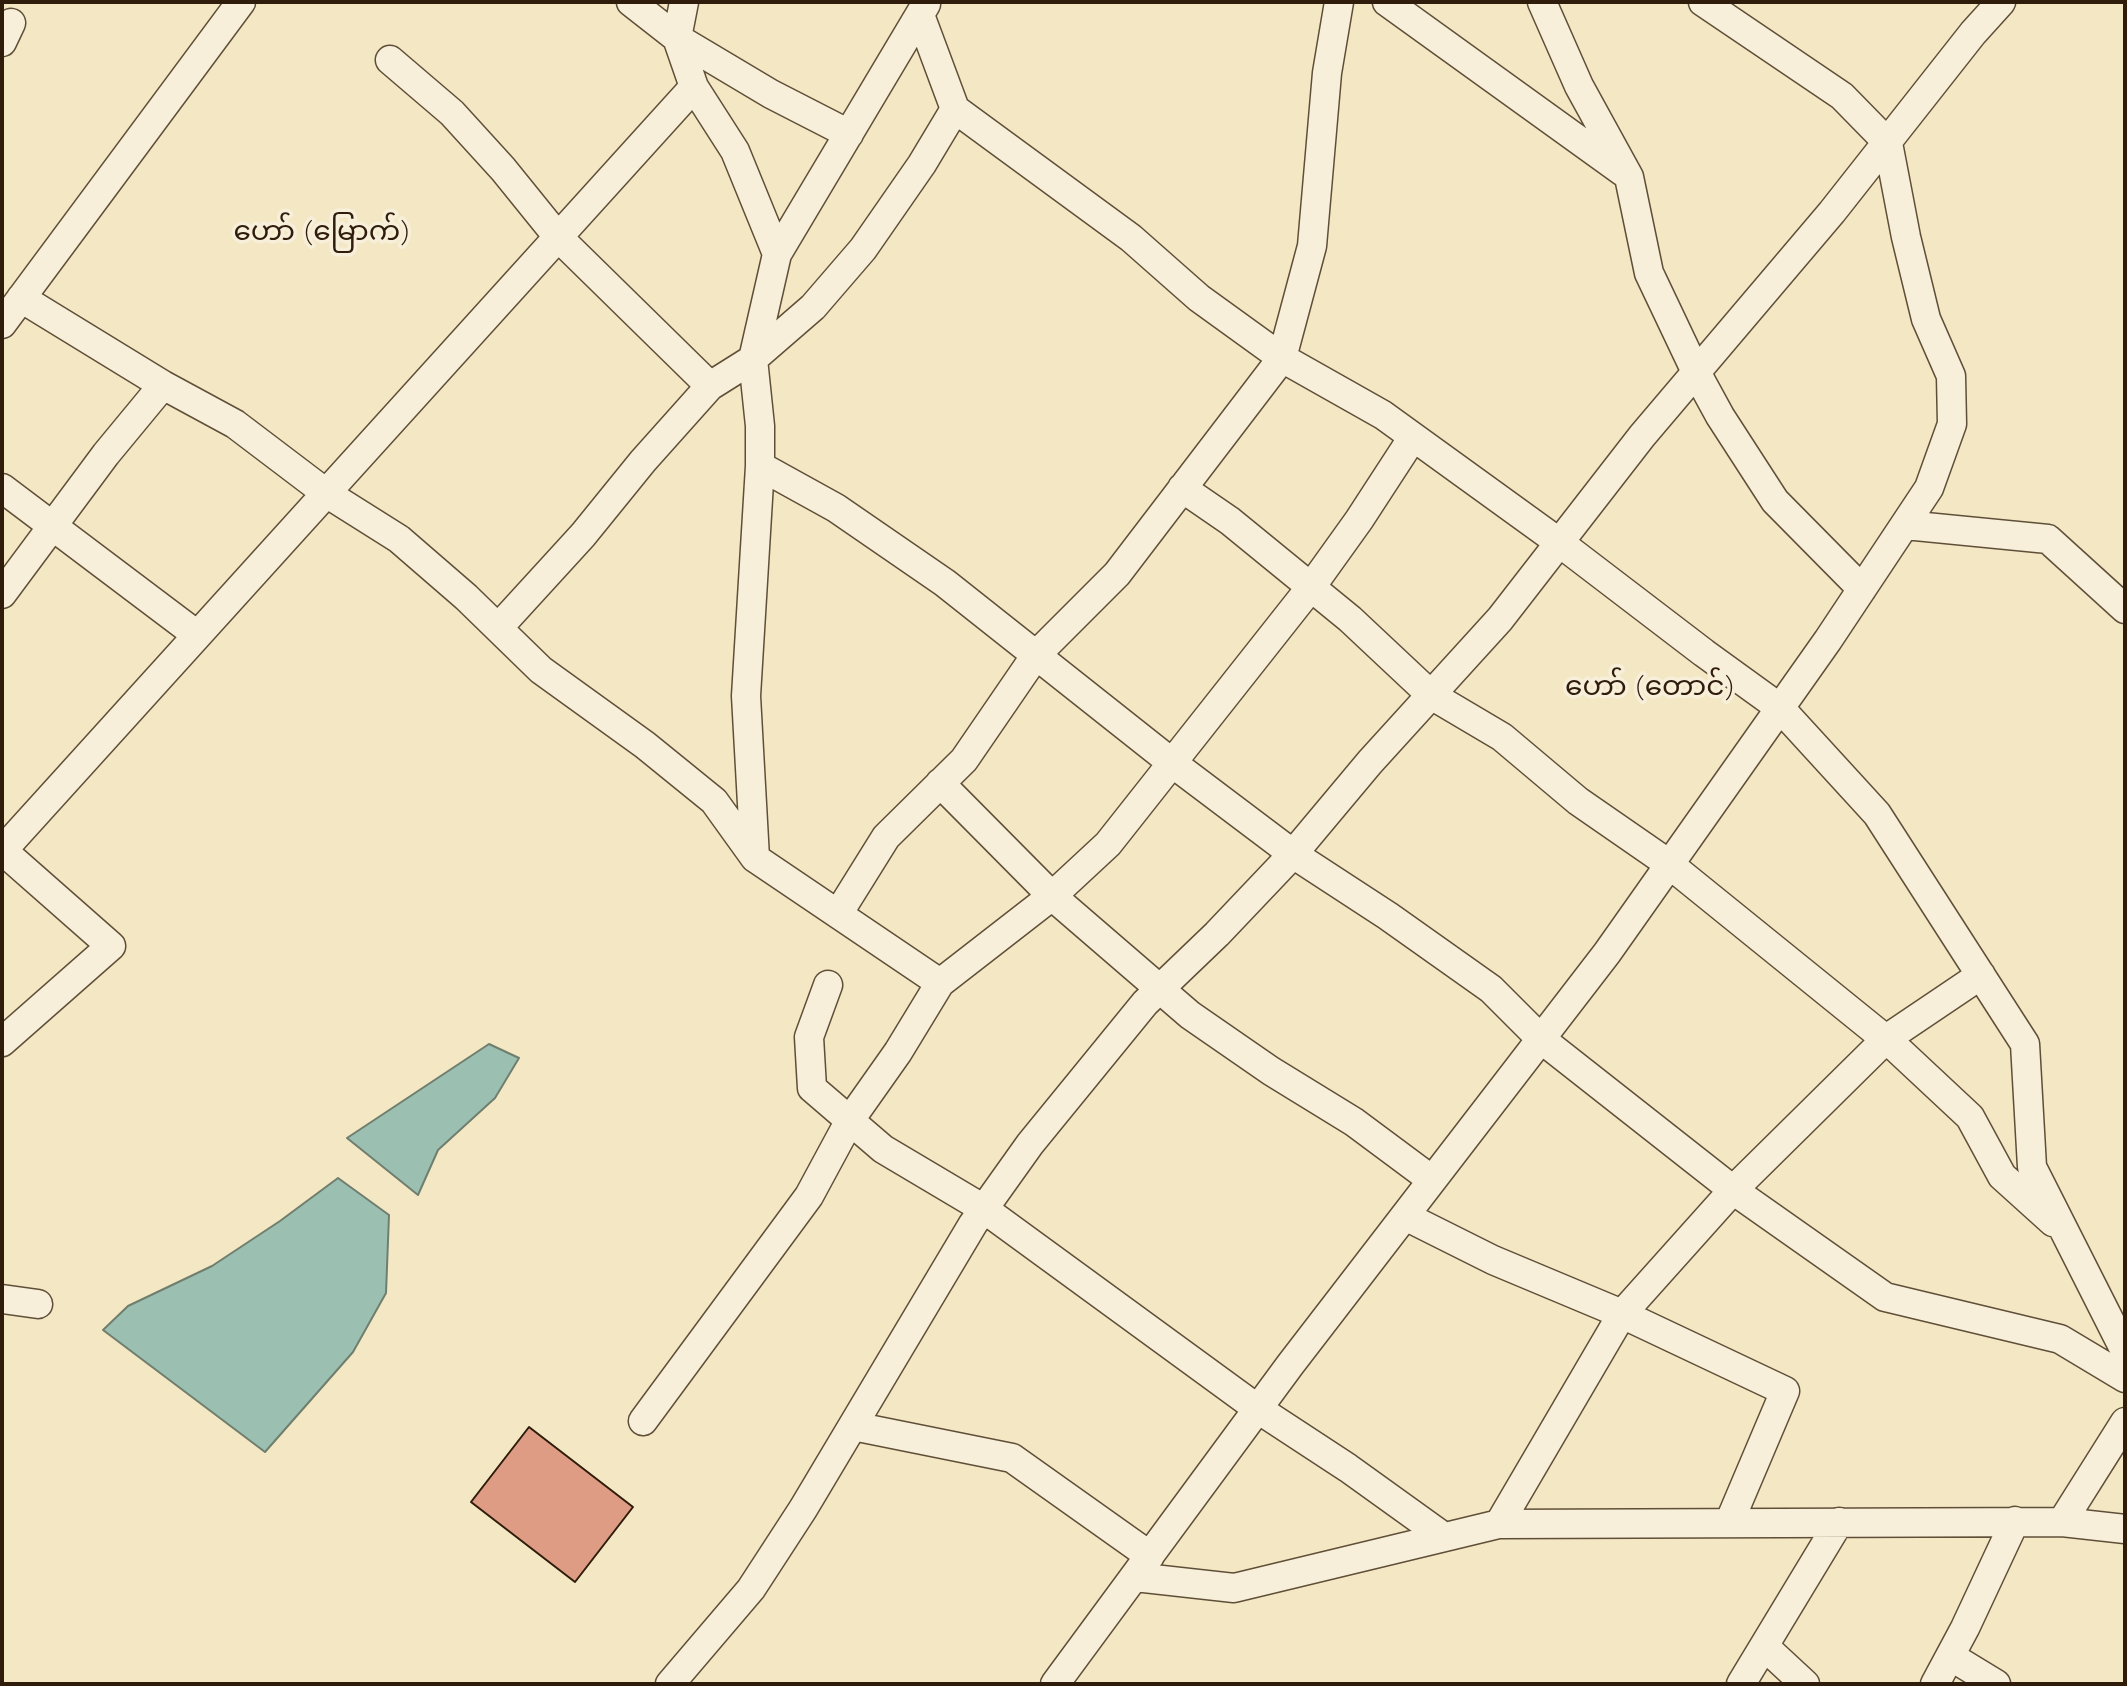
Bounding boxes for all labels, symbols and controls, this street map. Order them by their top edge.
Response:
district label: ဟော် (မြောက်) [234,216,410,250]
district label: ဟော် (တောင်) [1565,671,1735,705]

